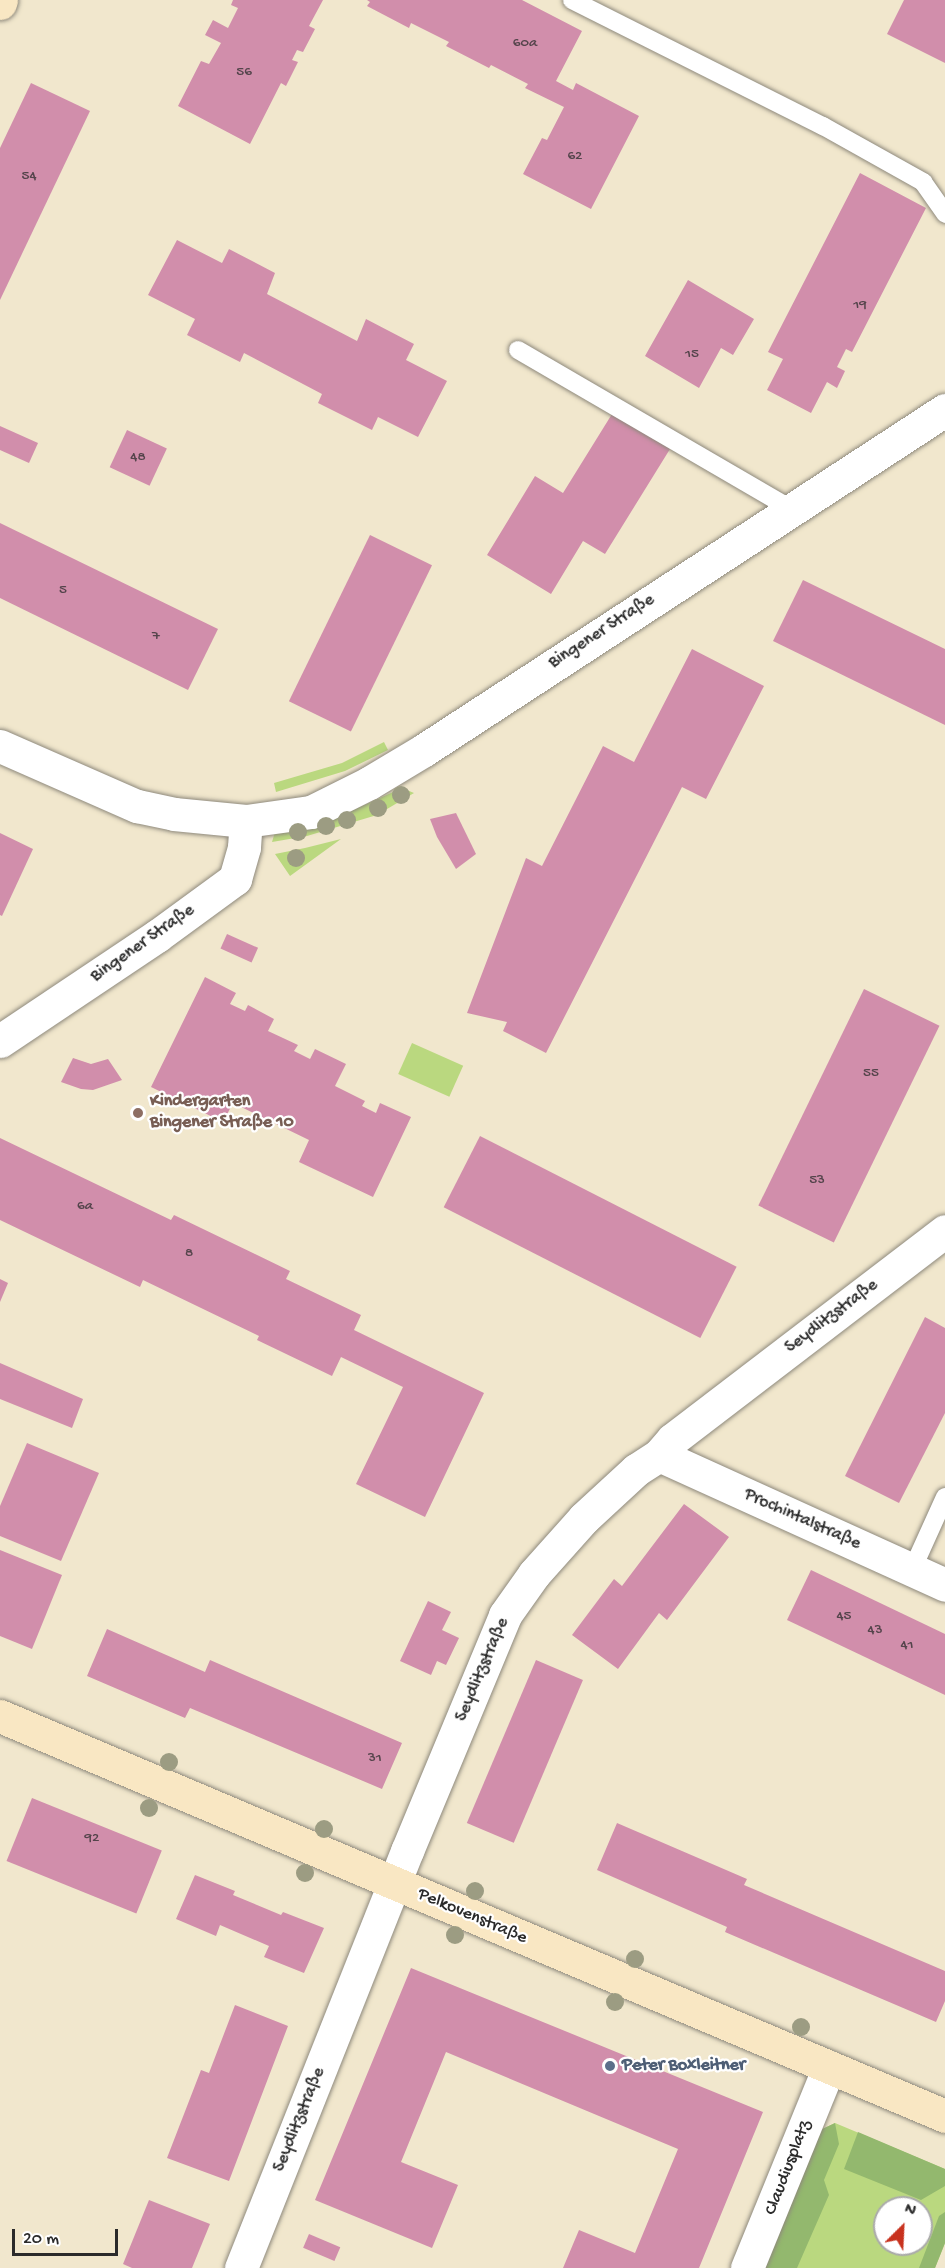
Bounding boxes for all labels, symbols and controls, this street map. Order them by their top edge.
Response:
house number: 60a [513,35,537,53]
house number: 56 [236,64,252,82]
house number: 62 [568,148,582,166]
house number: 54 [22,168,36,186]
house number: 19 [853,297,867,315]
house number: 15 [685,346,699,364]
house number: 48 [130,449,146,467]
house number: 5 [59,582,67,600]
street label: Bingener Straße [545,590,659,674]
house number: 7 [152,628,160,646]
street label: Bingener Straße [87,900,199,988]
house number: 55 [863,1065,879,1083]
place label: Kindergarten Bingener Straße 10 [150,1092,294,1134]
marker: Kindergarten Bingener Straße 10 [131,1106,145,1120]
house number: 53 [809,1172,825,1190]
house number: 6a [77,1198,93,1216]
house number: 8 [185,1245,193,1263]
street label: Seydlitzstraße [781,1275,883,1359]
street label: Prochintalstraße [740,1485,864,1555]
house number: 45 [837,1608,851,1626]
street label: Seydlitzstraße [451,1615,515,1725]
house number: 43 [868,1622,882,1640]
house number: 41 [900,1637,914,1655]
house number: 31 [368,1750,382,1768]
house number: 92 [85,1830,99,1848]
street label: Pelkovenstraße [414,1884,530,1950]
place label: Peter Boxleitner [622,2055,745,2077]
marker: Peter Boxleitner [603,2059,617,2073]
street label: Seydlitzstraße [269,2065,331,2175]
street label: Claudiusplatz [761,2118,817,2218]
north arrow [873,2196,933,2256]
text: N [901,2200,918,2222]
scale bar [15,2217,122,2255]
text: 20 m [23,2229,59,2250]

